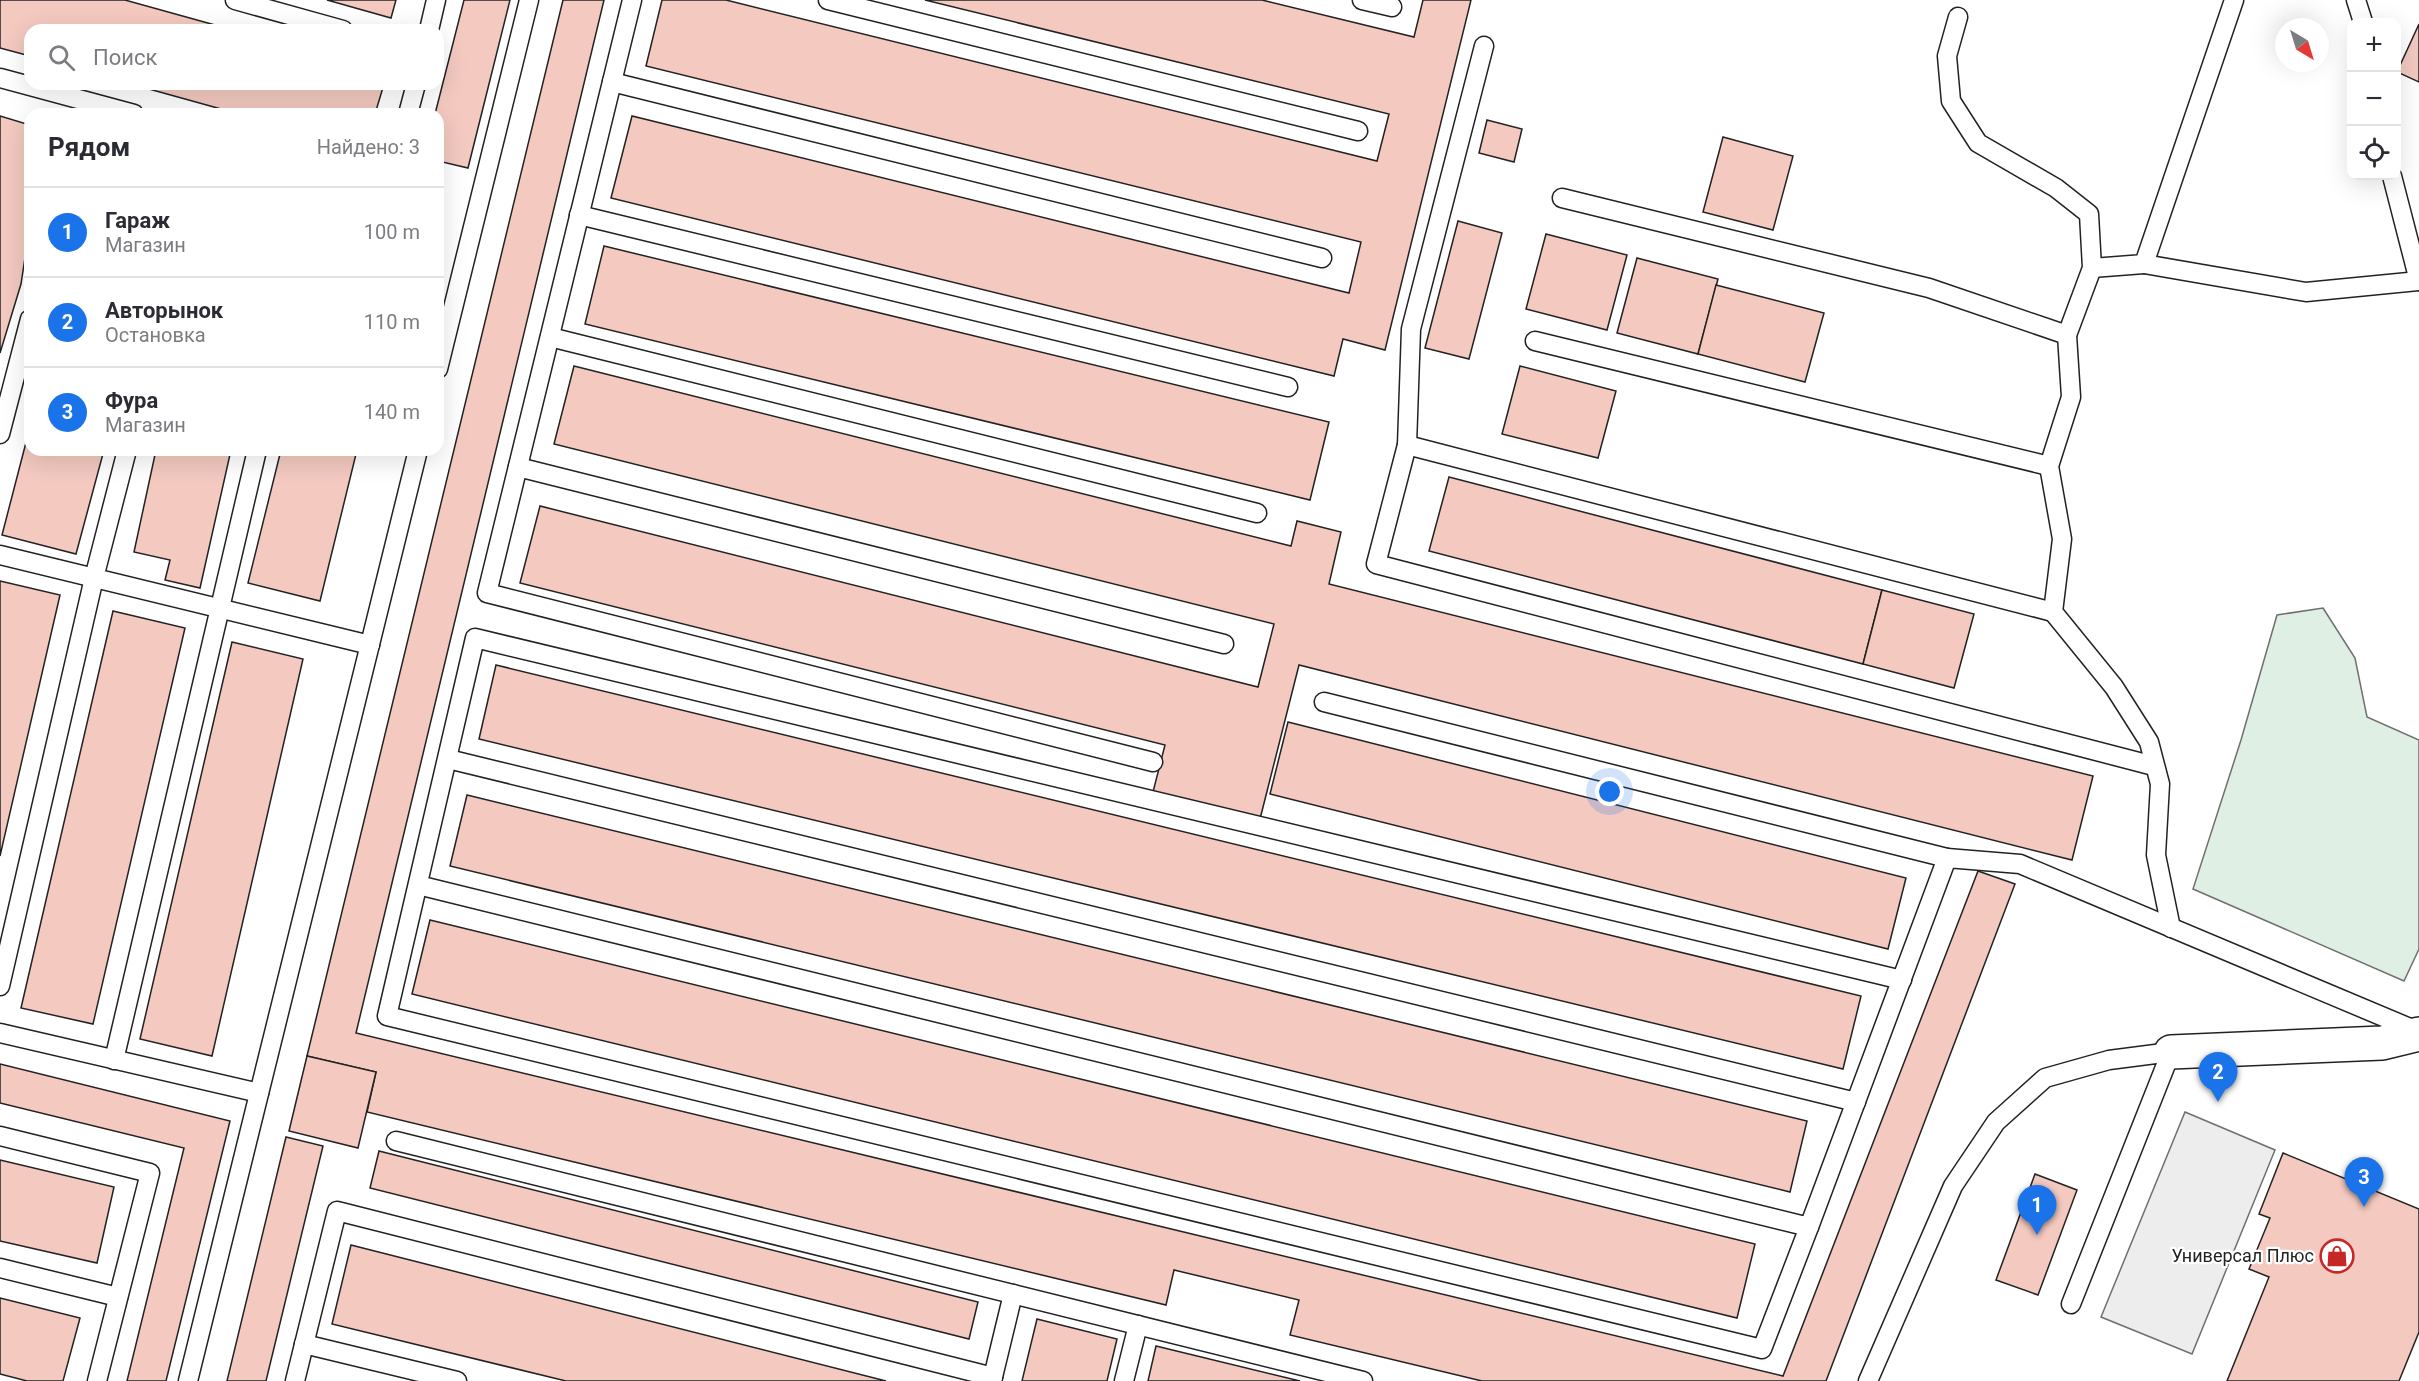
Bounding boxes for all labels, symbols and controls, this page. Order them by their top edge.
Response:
north arrow [2275,18,2329,72]
map controls [2347,18,2401,180]
button: + [2347,18,2401,72]
search box [24,24,444,90]
icon: search [45,41,78,74]
text: Поиск [93,45,157,70]
button: − [2347,72,2401,126]
button: locate [2347,126,2401,180]
text: Рядом [48,132,130,162]
text: Найдено: 3 [317,135,420,159]
text: Гараж [105,208,170,233]
text: 1 [62,220,73,244]
text: 100 m [364,220,420,244]
text: Магазин [105,233,186,257]
text: Авторынок [105,298,223,323]
text: 2 [62,310,73,334]
text: 110 m [364,310,420,334]
text: Остановка [105,323,206,347]
text: Фура [105,388,158,413]
text: 3 [62,400,73,424]
text: 140 m [364,400,420,424]
text: Магазин [105,413,186,437]
your location [1595,777,1624,806]
pin: 2 [2198,1052,2238,1102]
pin: 3 [2344,1158,2384,1207]
pin: 1 [2018,1186,2056,1235]
shop icon: Универсал Плюс [2319,1238,2355,1274]
place label: Универсал Плюс [2171,1245,2314,1266]

